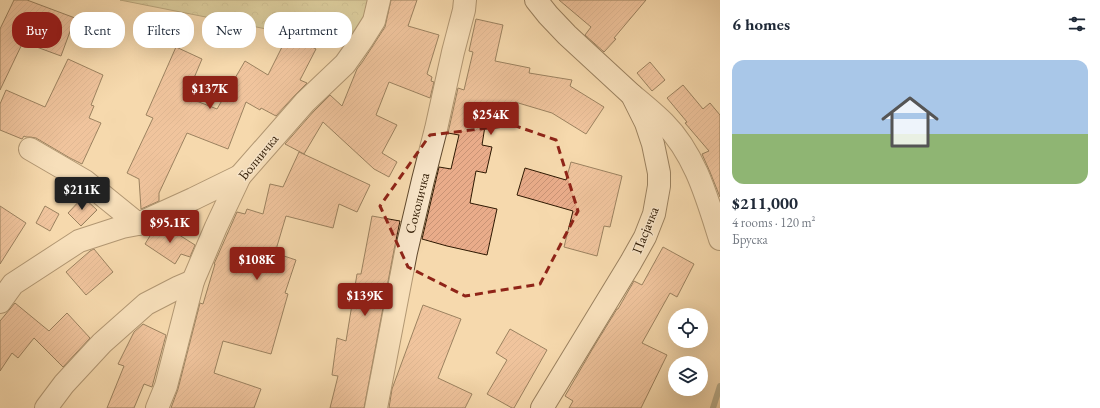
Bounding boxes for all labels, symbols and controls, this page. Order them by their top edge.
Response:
chip: Buy [12,12,62,48]
chip: Rent [70,12,125,48]
chip: Filters [133,12,194,48]
chip: New [202,12,256,48]
chip: Apartment [264,12,352,48]
text: 6 homes [732,13,790,35]
icon: filters [1066,13,1088,35]
pin: $137K [182,76,238,110]
text: $137K [192,80,228,97]
icon: home [874,86,946,158]
pin: $254K [463,102,519,136]
text: $254K [473,106,509,123]
street label: Болничка [234,130,282,184]
street label: Соколичка [401,170,433,235]
pin: $211K [54,177,110,211]
text: $211K [64,181,100,198]
text: $211,000 [732,192,798,214]
street label: Пасјачка [627,203,663,256]
pin: $95.1K [137,210,203,244]
text: $95.1K [150,214,190,231]
text: 4 rooms · 120 m² [732,214,816,231]
text: Бруска [732,231,768,248]
pin: $108K [229,247,285,281]
text: $108K [239,251,275,268]
pin: $139K [337,283,393,317]
text: $139K [347,287,383,304]
map controls [668,308,708,396]
button: locate [668,308,708,348]
button: layers [668,356,708,396]

